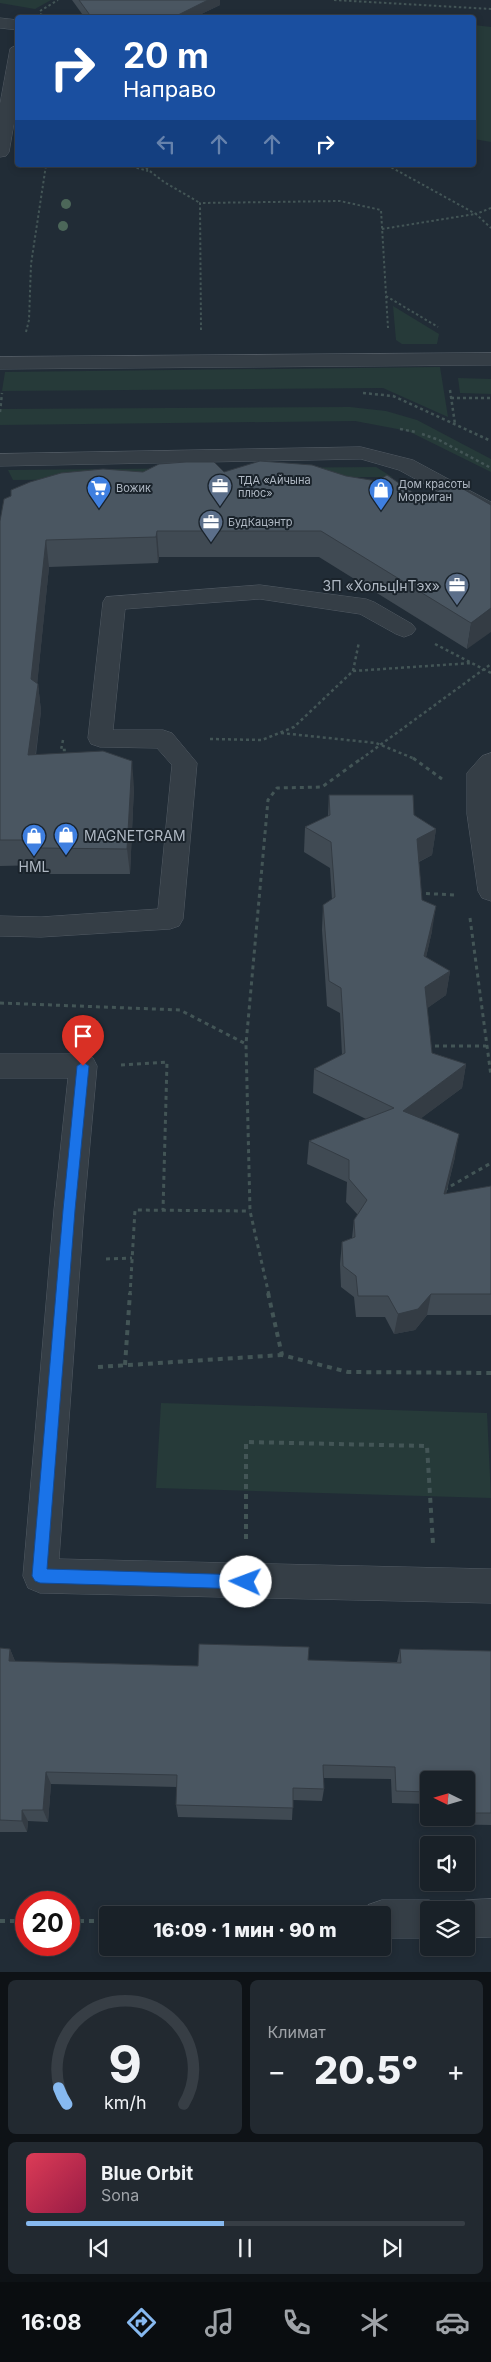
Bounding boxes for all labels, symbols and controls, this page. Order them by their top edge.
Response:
text: 20 m [123,34,209,76]
icon: right [40,35,105,100]
text: Направо [123,76,216,102]
icon: left [152,130,180,158]
icon: ahead [205,130,233,158]
icon: ahead [258,130,286,158]
icon: right [311,130,339,158]
office icon: ТДА «Айчына плюс» [207,473,233,507]
place label: ТДА «Айчына плюс» [238,473,311,500]
supermarket icon: Вожик [86,475,112,509]
shop icon: Дом красоты Морриган [368,477,394,511]
place label: Дом красоты Морриган [398,477,470,504]
place label: Вожик [116,481,151,495]
office icon: БудКацэнтр [198,509,224,543]
place label: БудКацэнтр [228,515,293,529]
office icon: ЗП «ХольцIнТэх» [444,572,470,606]
place label: ЗП «ХольцIнТэх» [323,577,440,594]
shop icon: MAGNETGRAM [53,822,79,856]
shop icon: HML [21,823,47,857]
place label: MAGNETGRAM [84,827,186,844]
place label: HML [19,858,50,875]
pin [62,1015,104,1066]
icon: arrive [69,1022,97,1050]
position arrow [219,1555,271,1607]
north arrow [420,1771,475,1826]
map controls [420,1771,475,1956]
button: sound [420,1836,475,1891]
speed limit sign: 20 [15,1891,80,1956]
button: layers [420,1901,475,1956]
text: 16:09 · 1 мин · 90 m [153,1919,337,1942]
text: Климат [268,2022,326,2042]
text: 9 [108,2033,142,2096]
text: 20.5° [314,2047,419,2093]
text: − [268,2054,286,2088]
text: + [446,2054,465,2088]
text: km/h [104,2092,146,2113]
text: Blue Orbit [101,2162,193,2185]
text: Sona [101,2185,139,2205]
icon: previous [85,2234,113,2262]
icon: pause [231,2234,259,2262]
icon: next [378,2234,406,2262]
icon: directions [124,2305,159,2340]
icon: music [202,2305,237,2340]
icon: phone [279,2305,314,2340]
icon: climate [357,2305,392,2340]
icon: car [435,2305,470,2340]
text: 16:08 [21,2309,82,2335]

